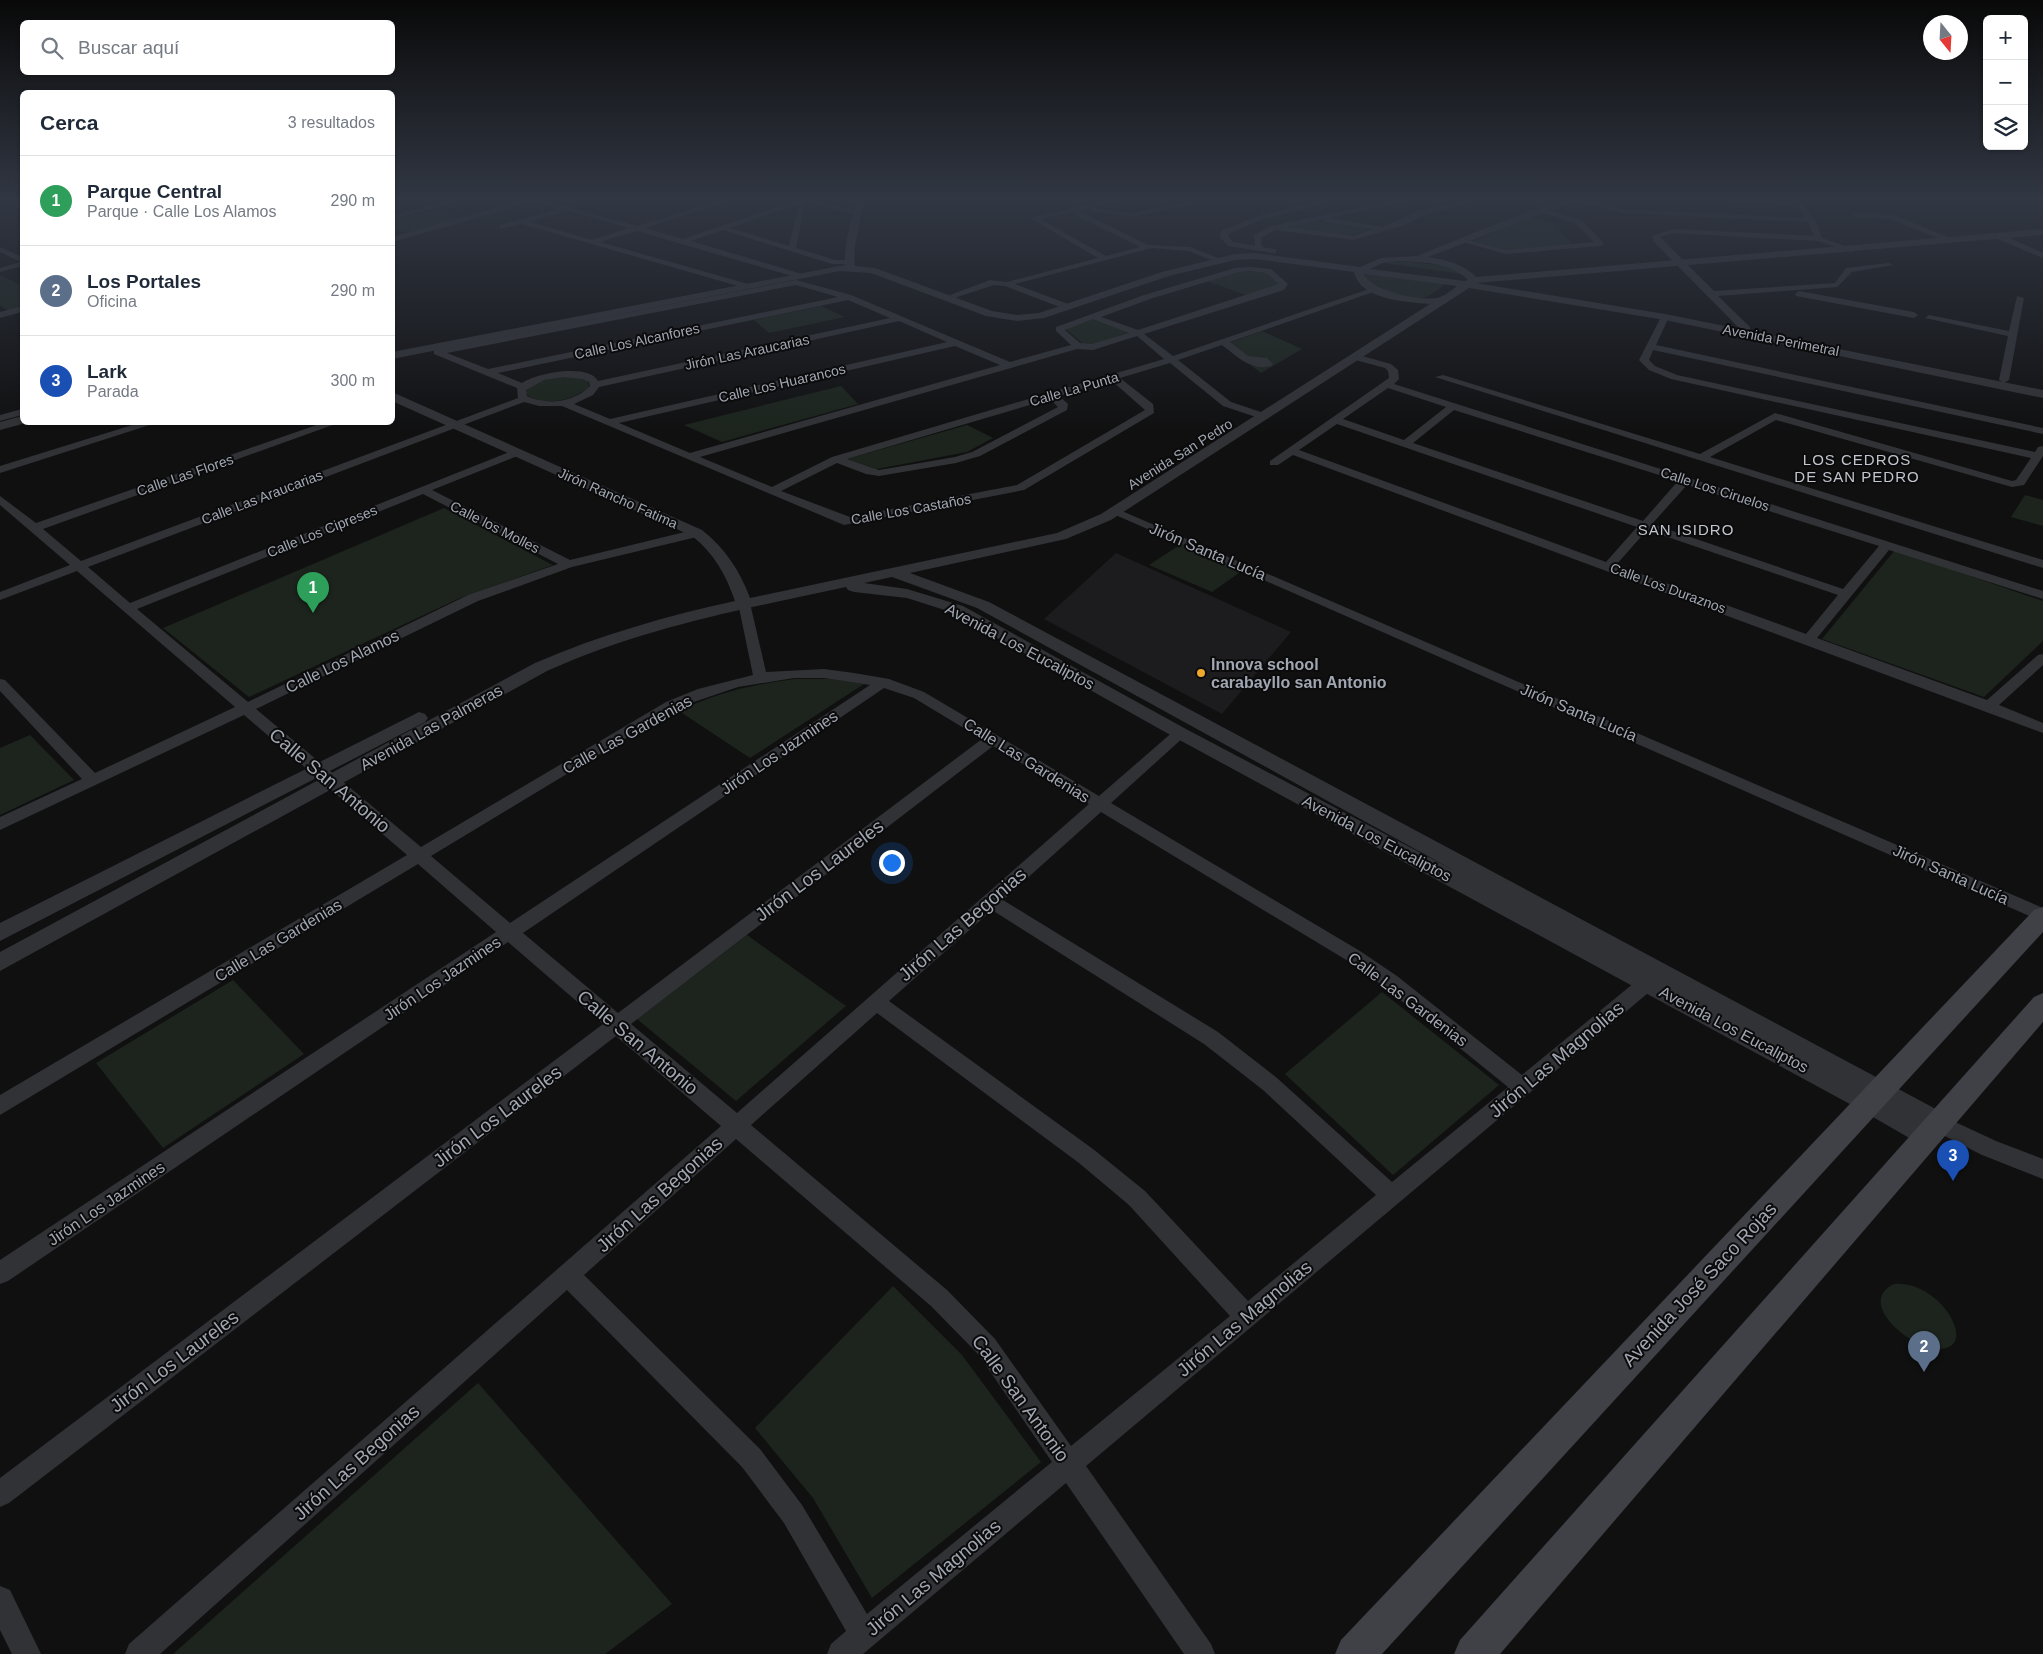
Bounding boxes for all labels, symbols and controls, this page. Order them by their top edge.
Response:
north arrow [1923,15,1968,60]
map controls [1983,15,2028,150]
button: + [1983,15,2028,60]
search box [20,20,395,75]
icon: search [38,34,66,62]
text: Buscar aquí [78,37,179,58]
button: − [1983,60,2028,105]
button: layers [1983,105,2028,150]
text: Cerca [40,111,98,134]
text: 3 resultados [288,114,375,131]
text: Parque Central [87,181,222,202]
text: 1 [52,192,60,209]
text: 290 m [331,192,375,209]
text: Parque · Calle Los Alamos [87,203,276,220]
text: Los Portales [87,271,201,292]
text: 2 [52,282,60,299]
text: 290 m [331,282,375,299]
text: Oficina [87,293,137,310]
street label: Calle Los Alcanfores [573,320,701,362]
street label: Avenida Perimetral [1722,321,1840,359]
street label: Jirón Las Araucarias [683,331,811,373]
text: Lark [87,361,127,382]
street label: Calle Los Huarancos [717,361,847,405]
street label: Calle La Punta [1028,369,1121,409]
text: 3 [52,372,60,389]
text: 300 m [331,372,375,389]
text: Parada [87,383,139,400]
street label: Avenida San Pedro [1125,415,1235,493]
street label: Calle Las Flores [135,451,235,499]
district label: LOS CEDROS DE SAN PEDRO [1794,451,1920,485]
street label: Jirón Rancho Fatima [556,464,680,532]
street label: Calle Los Ciruelos [1659,464,1771,514]
street label: Calle Las Araucarias [199,467,325,527]
street label: Calle Los Castaños [850,491,972,527]
street label: Calle los Molles [448,498,542,556]
street label: Calle Los Cipreses [265,502,379,560]
street label: Jirón Santa Lucía [1147,519,1269,584]
district label: SAN ISIDRO [1638,521,1734,538]
street label: Calle Los Duraznos [1608,560,1728,616]
pin: 1 [297,572,329,613]
street label: Avenida Los Eucaliptos [942,600,1097,693]
street label: Calle Los Alamos [283,627,402,696]
place label: Innova school carabayllo san Antonio [1211,656,1387,691]
marker: Innova school carabayllo san Antonio [1195,667,1207,679]
street label: Jirón Santa Lucía [1518,680,1640,745]
street label: Avenida Las Palmeras [357,681,505,774]
street label: Calle Las Gardenias [560,692,695,777]
street label: Jirón Los Jazmines [718,707,841,798]
street label: Calle Las Gardenias [961,715,1093,806]
street label: Calle San Antonio [265,724,394,837]
street label: Avenida Los Eucaliptos [1299,792,1454,885]
street label: Jirón Los Laureles [751,815,888,926]
street label: Jirón Santa Lucía [1890,841,2011,908]
your location [879,850,905,876]
street label: Jirón Las Begonias [894,863,1030,985]
street label: Calle Las Gardenias [212,896,345,985]
street label: Jirón Los Jazmines [381,933,504,1024]
street label: Calle Las Gardenias [1345,949,1471,1050]
street label: Avenida Los Eucaliptos [1656,983,1811,1076]
street label: Calle San Antonio [573,986,702,1099]
street label: Jirón Las Magnolias [1485,997,1628,1122]
street label: Jirón Los Laureles [429,1061,566,1172]
street label: Jirón Las Begonias [592,1132,726,1256]
pin: 3 [1937,1140,1969,1181]
street label: Jirón Los Jazmines [45,1158,168,1249]
street label: Avenida José Saco Rojas [1618,1198,1781,1371]
street label: Jirón Las Magnolias [1173,1256,1316,1381]
street label: Jirón Los Laureles [106,1306,243,1417]
street label: Calle San Antonio [968,1331,1073,1466]
pin: 2 [1908,1331,1940,1372]
street label: Jirón Las Begonias [289,1400,423,1524]
street label: Jirón Las Magnolias [862,1515,1005,1640]

